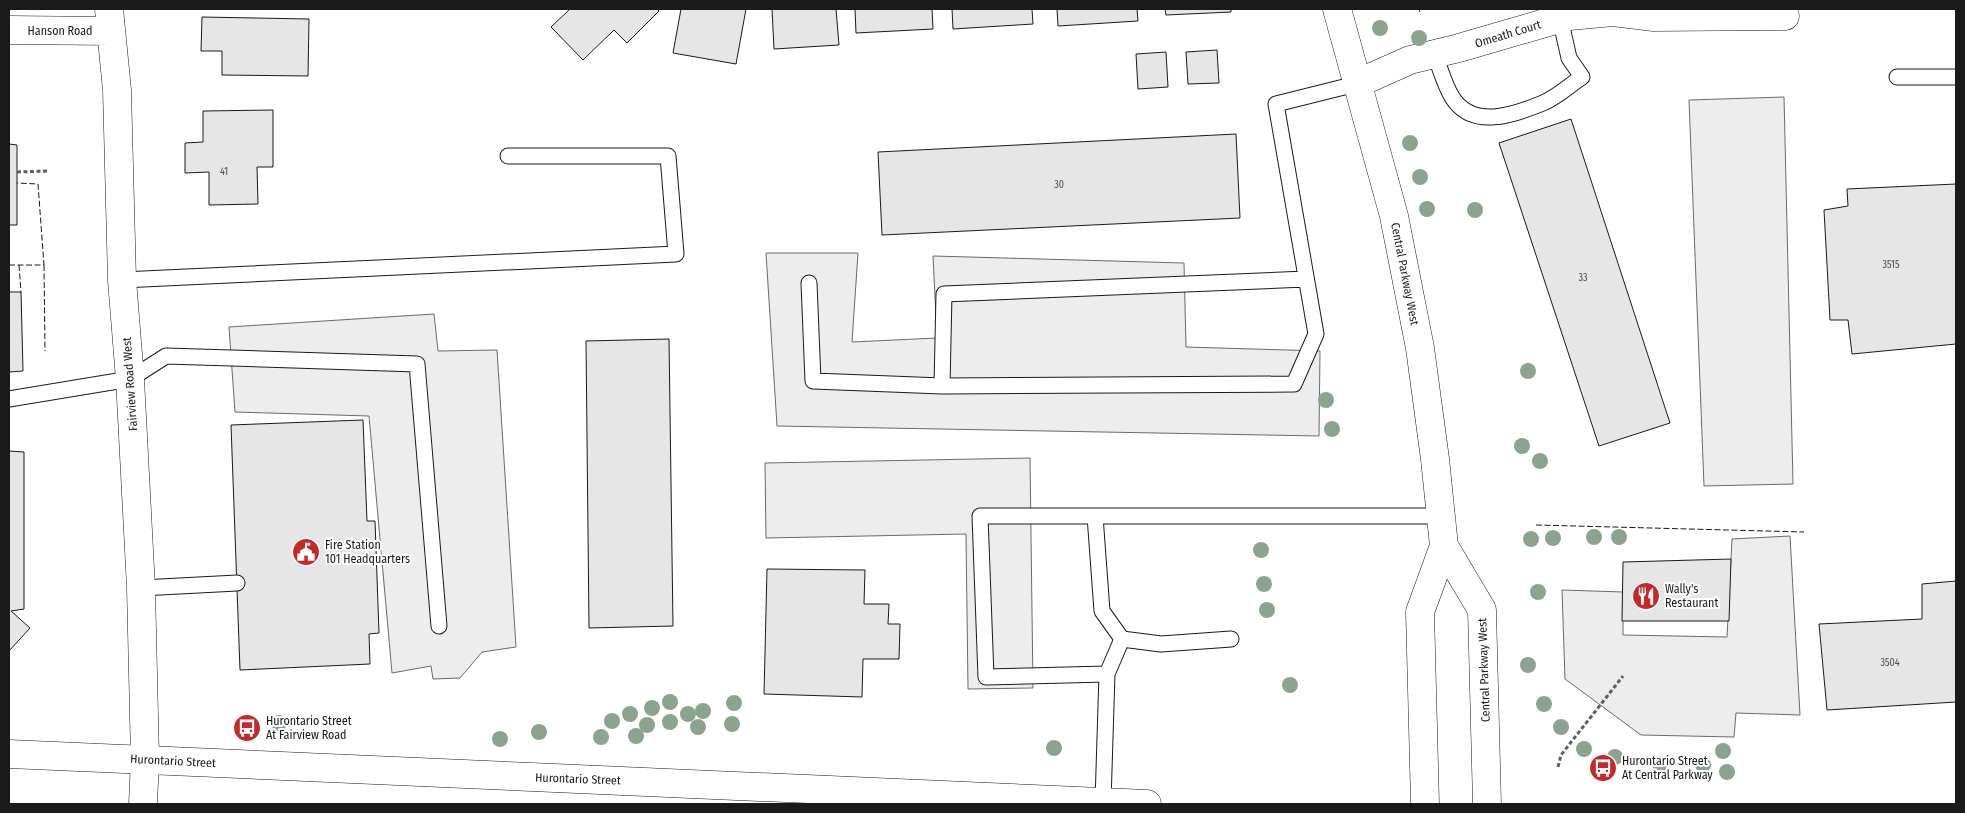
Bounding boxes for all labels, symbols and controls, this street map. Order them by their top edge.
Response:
street label: Omeath Court [1473,17,1543,51]
street label: Hanson Road [28,24,92,38]
house number: 41 [220,166,228,178]
house number: 30 [1054,179,1064,191]
street label: Central Parkway West [1388,221,1422,327]
house number: 3515 [1882,259,1900,271]
house number: 33 [1578,272,1588,284]
street label: Fairview Road West [120,336,140,431]
public building icon: Fire Station 101 Headquarters [291,537,321,567]
place label: Fire Station 101 Headquarters [325,538,410,566]
restaurant icon: Wally's Restaurant [1631,581,1661,611]
place label: Wally's Restaurant [1665,582,1718,610]
street label: Central Parkway West [1475,618,1493,722]
house number: 3504 [1880,657,1900,669]
bus stop icon: Hurontario Street At Fairview Road [232,713,262,743]
place label: Hurontario Street At Fairview Road [266,714,352,742]
street label: Hurontario Street [130,752,216,770]
bus stop icon: Hurontario Street At Central Parkway [1588,753,1618,783]
place label: Hurontario Street At Central Parkway [1622,754,1713,782]
street label: Hurontario Street [535,771,621,787]

